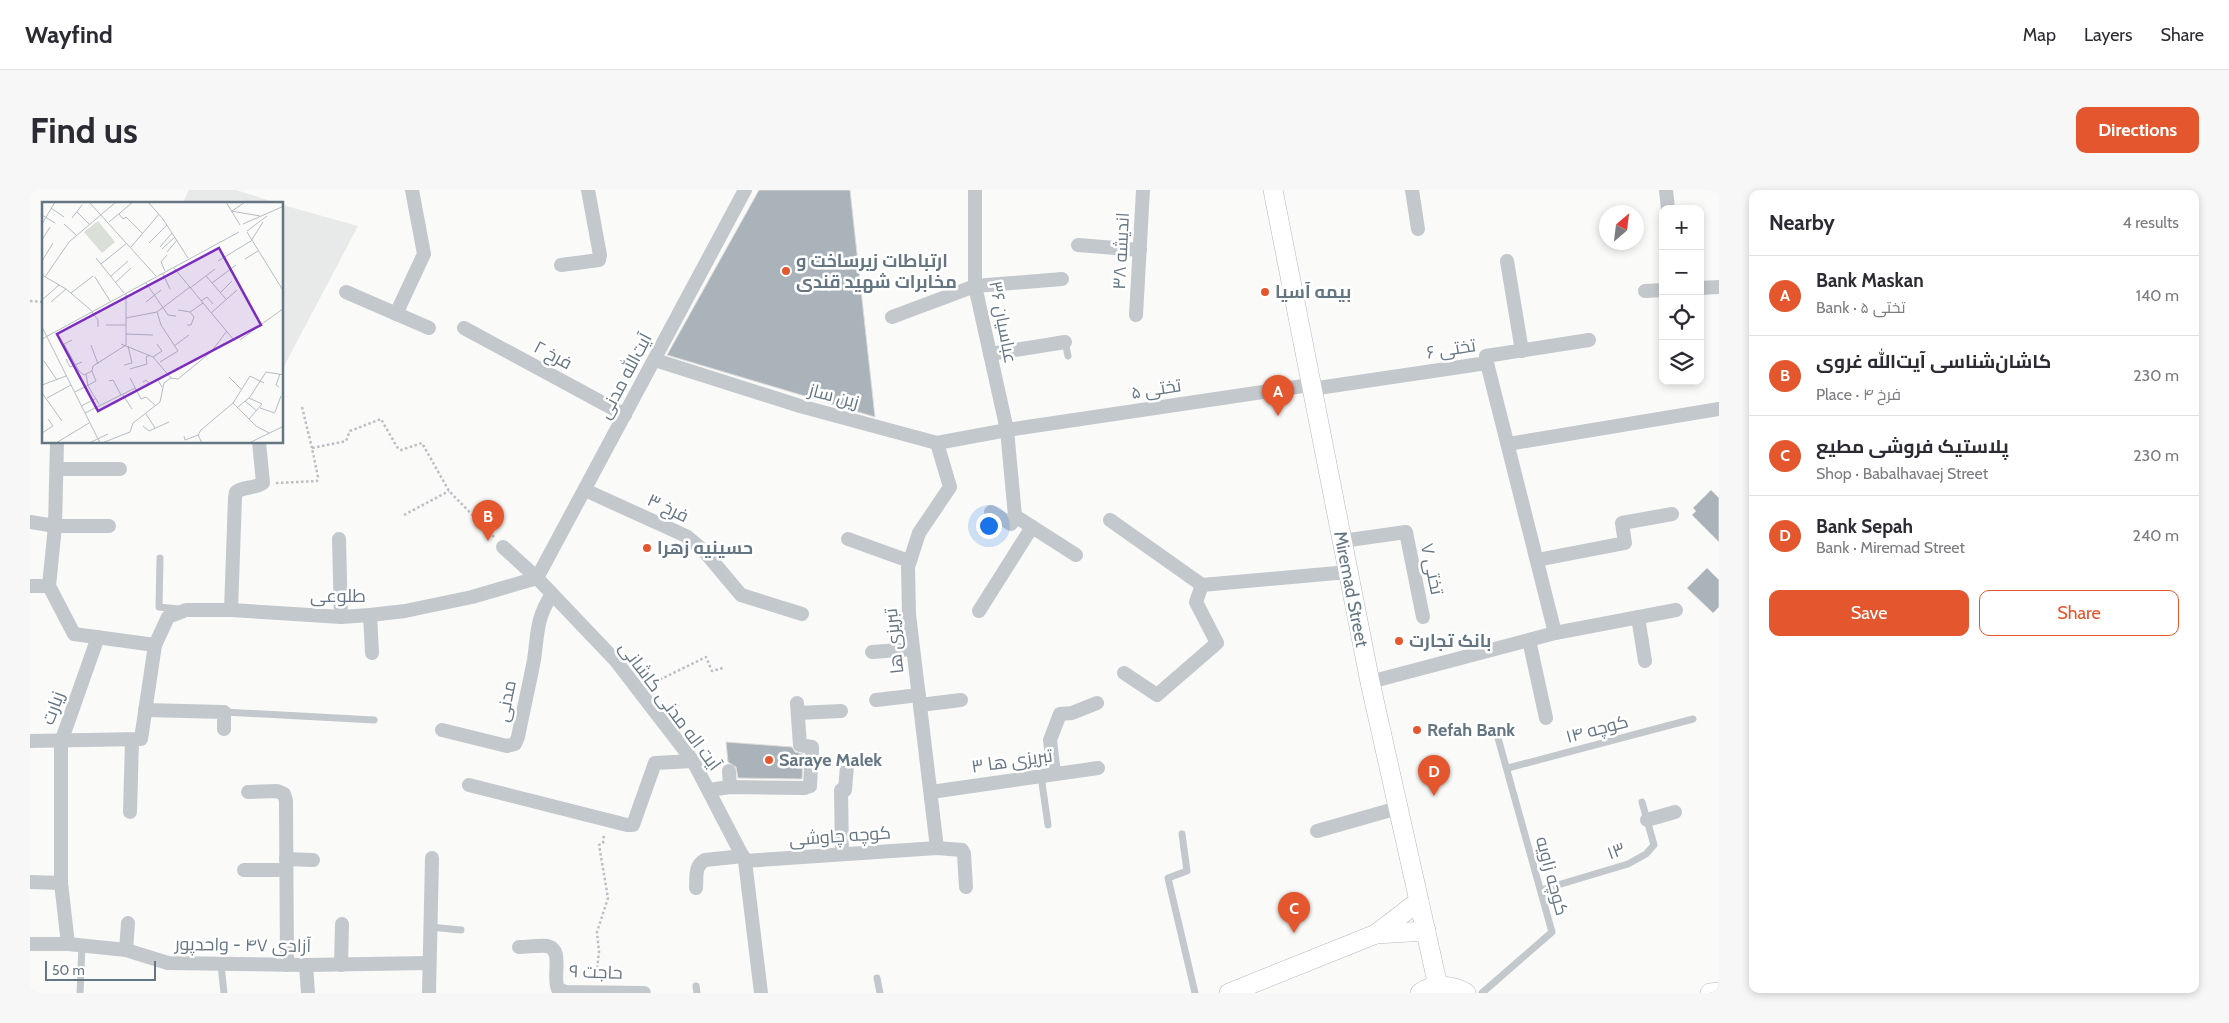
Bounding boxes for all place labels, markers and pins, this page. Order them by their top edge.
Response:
place label: ارتباطات زیرساخت و مخابرات شهید قندی [796,250,957,293]
marker: ارتباطات زیرساخت و مخابرات شهید قندی [780,265,792,277]
place label: بیمه آسیا [1275,281,1351,303]
marker: بیمه آسیا [1259,286,1271,298]
pin: A [1262,375,1294,416]
pin: B [472,500,504,541]
place label: حسینیه زهرا [657,537,753,559]
marker: حسینیه زهرا [641,542,653,554]
place label: بانک تجارت [1409,630,1491,652]
marker: بانک تجارت [1393,635,1405,647]
place label: Refah Bank [1427,719,1515,741]
marker: Refah Bank [1411,724,1423,736]
place label: Saraye Malek [779,749,882,771]
marker: Saraye Malek [763,754,775,766]
pin: D [1418,755,1450,796]
pin: C [1278,892,1310,933]

